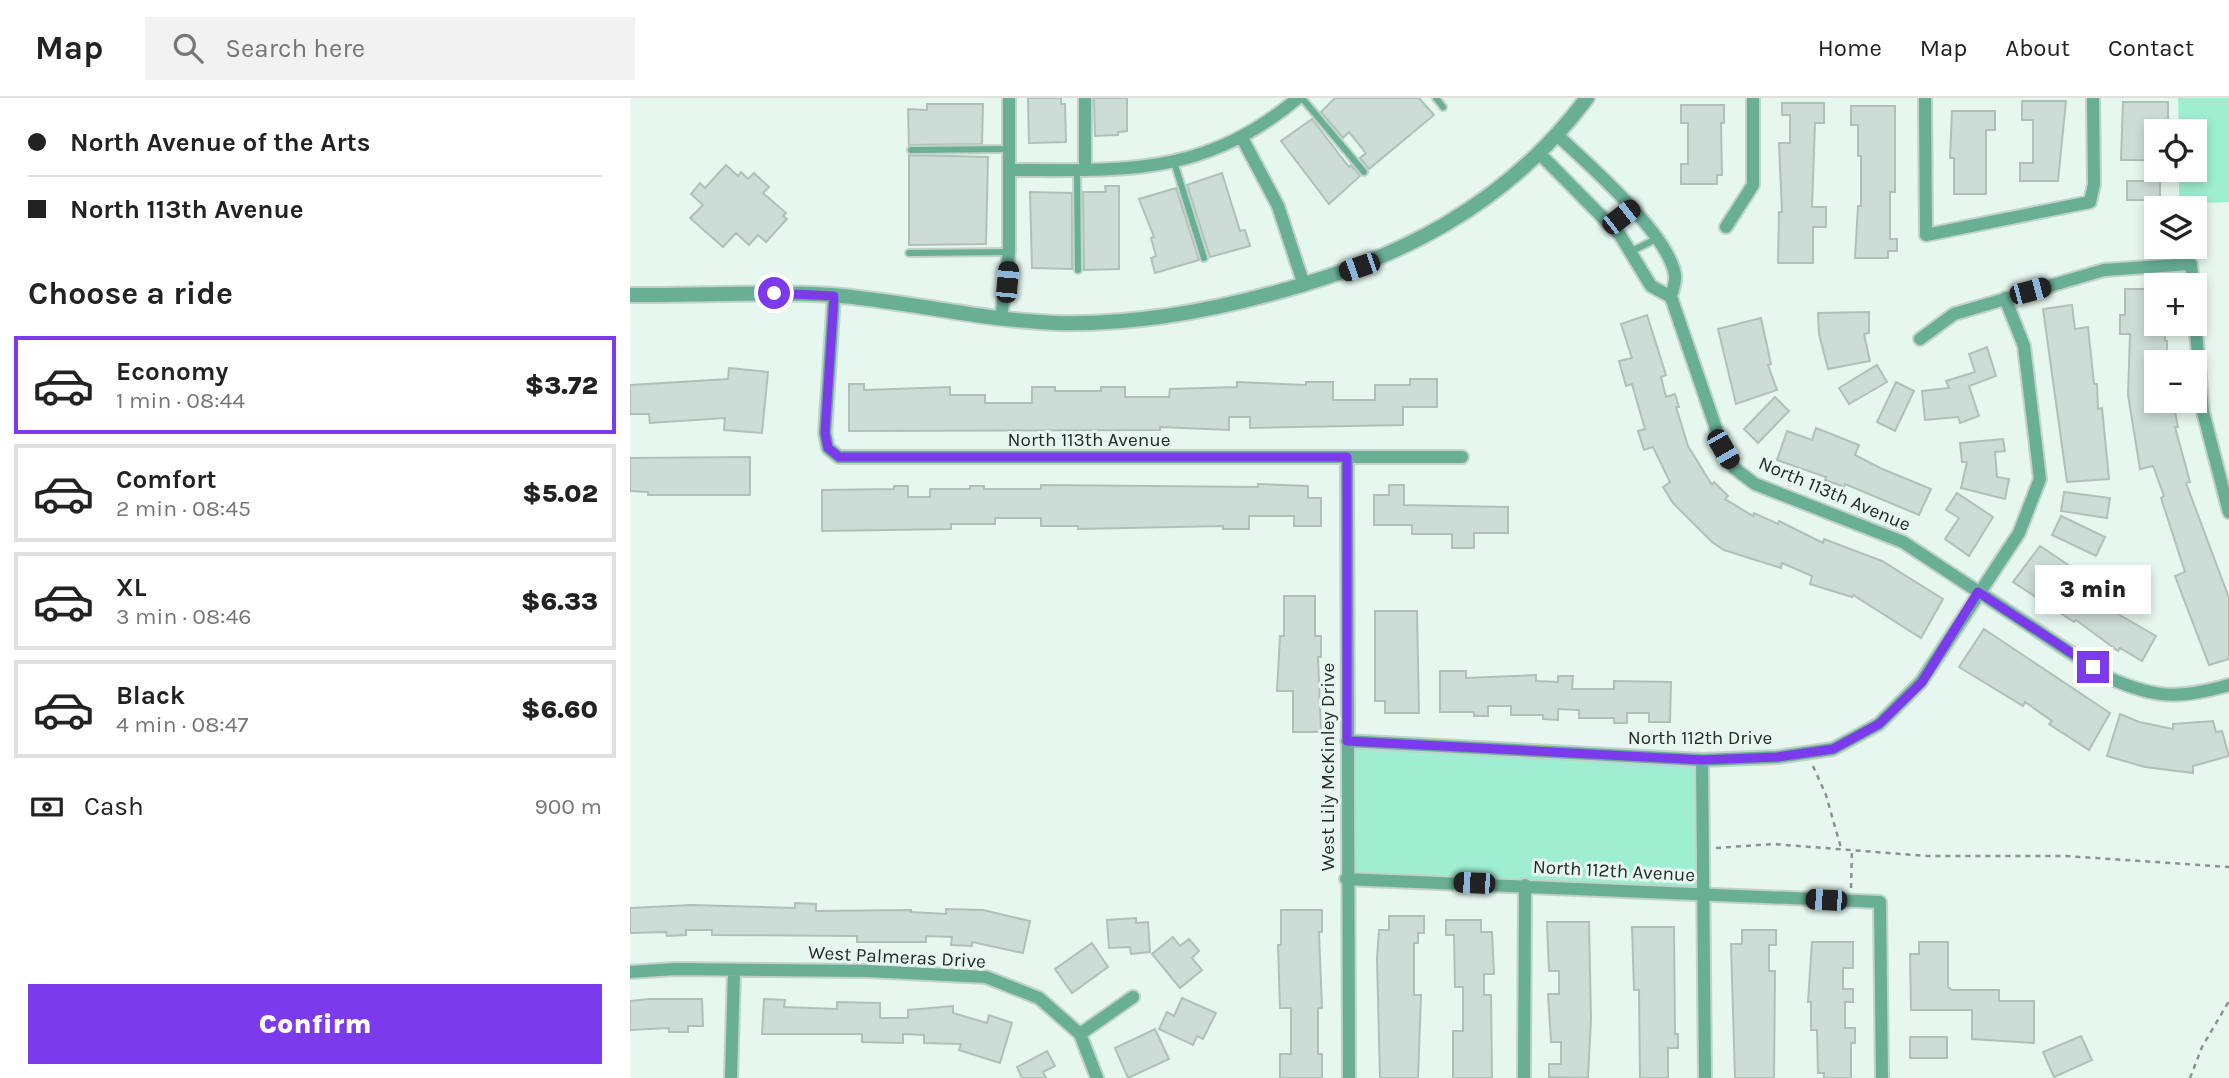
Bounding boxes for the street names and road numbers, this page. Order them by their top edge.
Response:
street label: North 113th Avenue [1008,429,1170,451]
street label: North 113th Avenue [1755,452,1914,536]
street label: West Lily McKinley Drive [1317,663,1339,871]
street label: North 112th Drive [1628,727,1772,749]
street label: North 112th Avenue [1532,856,1696,886]
street label: West Palmeras Drive [808,941,986,973]

